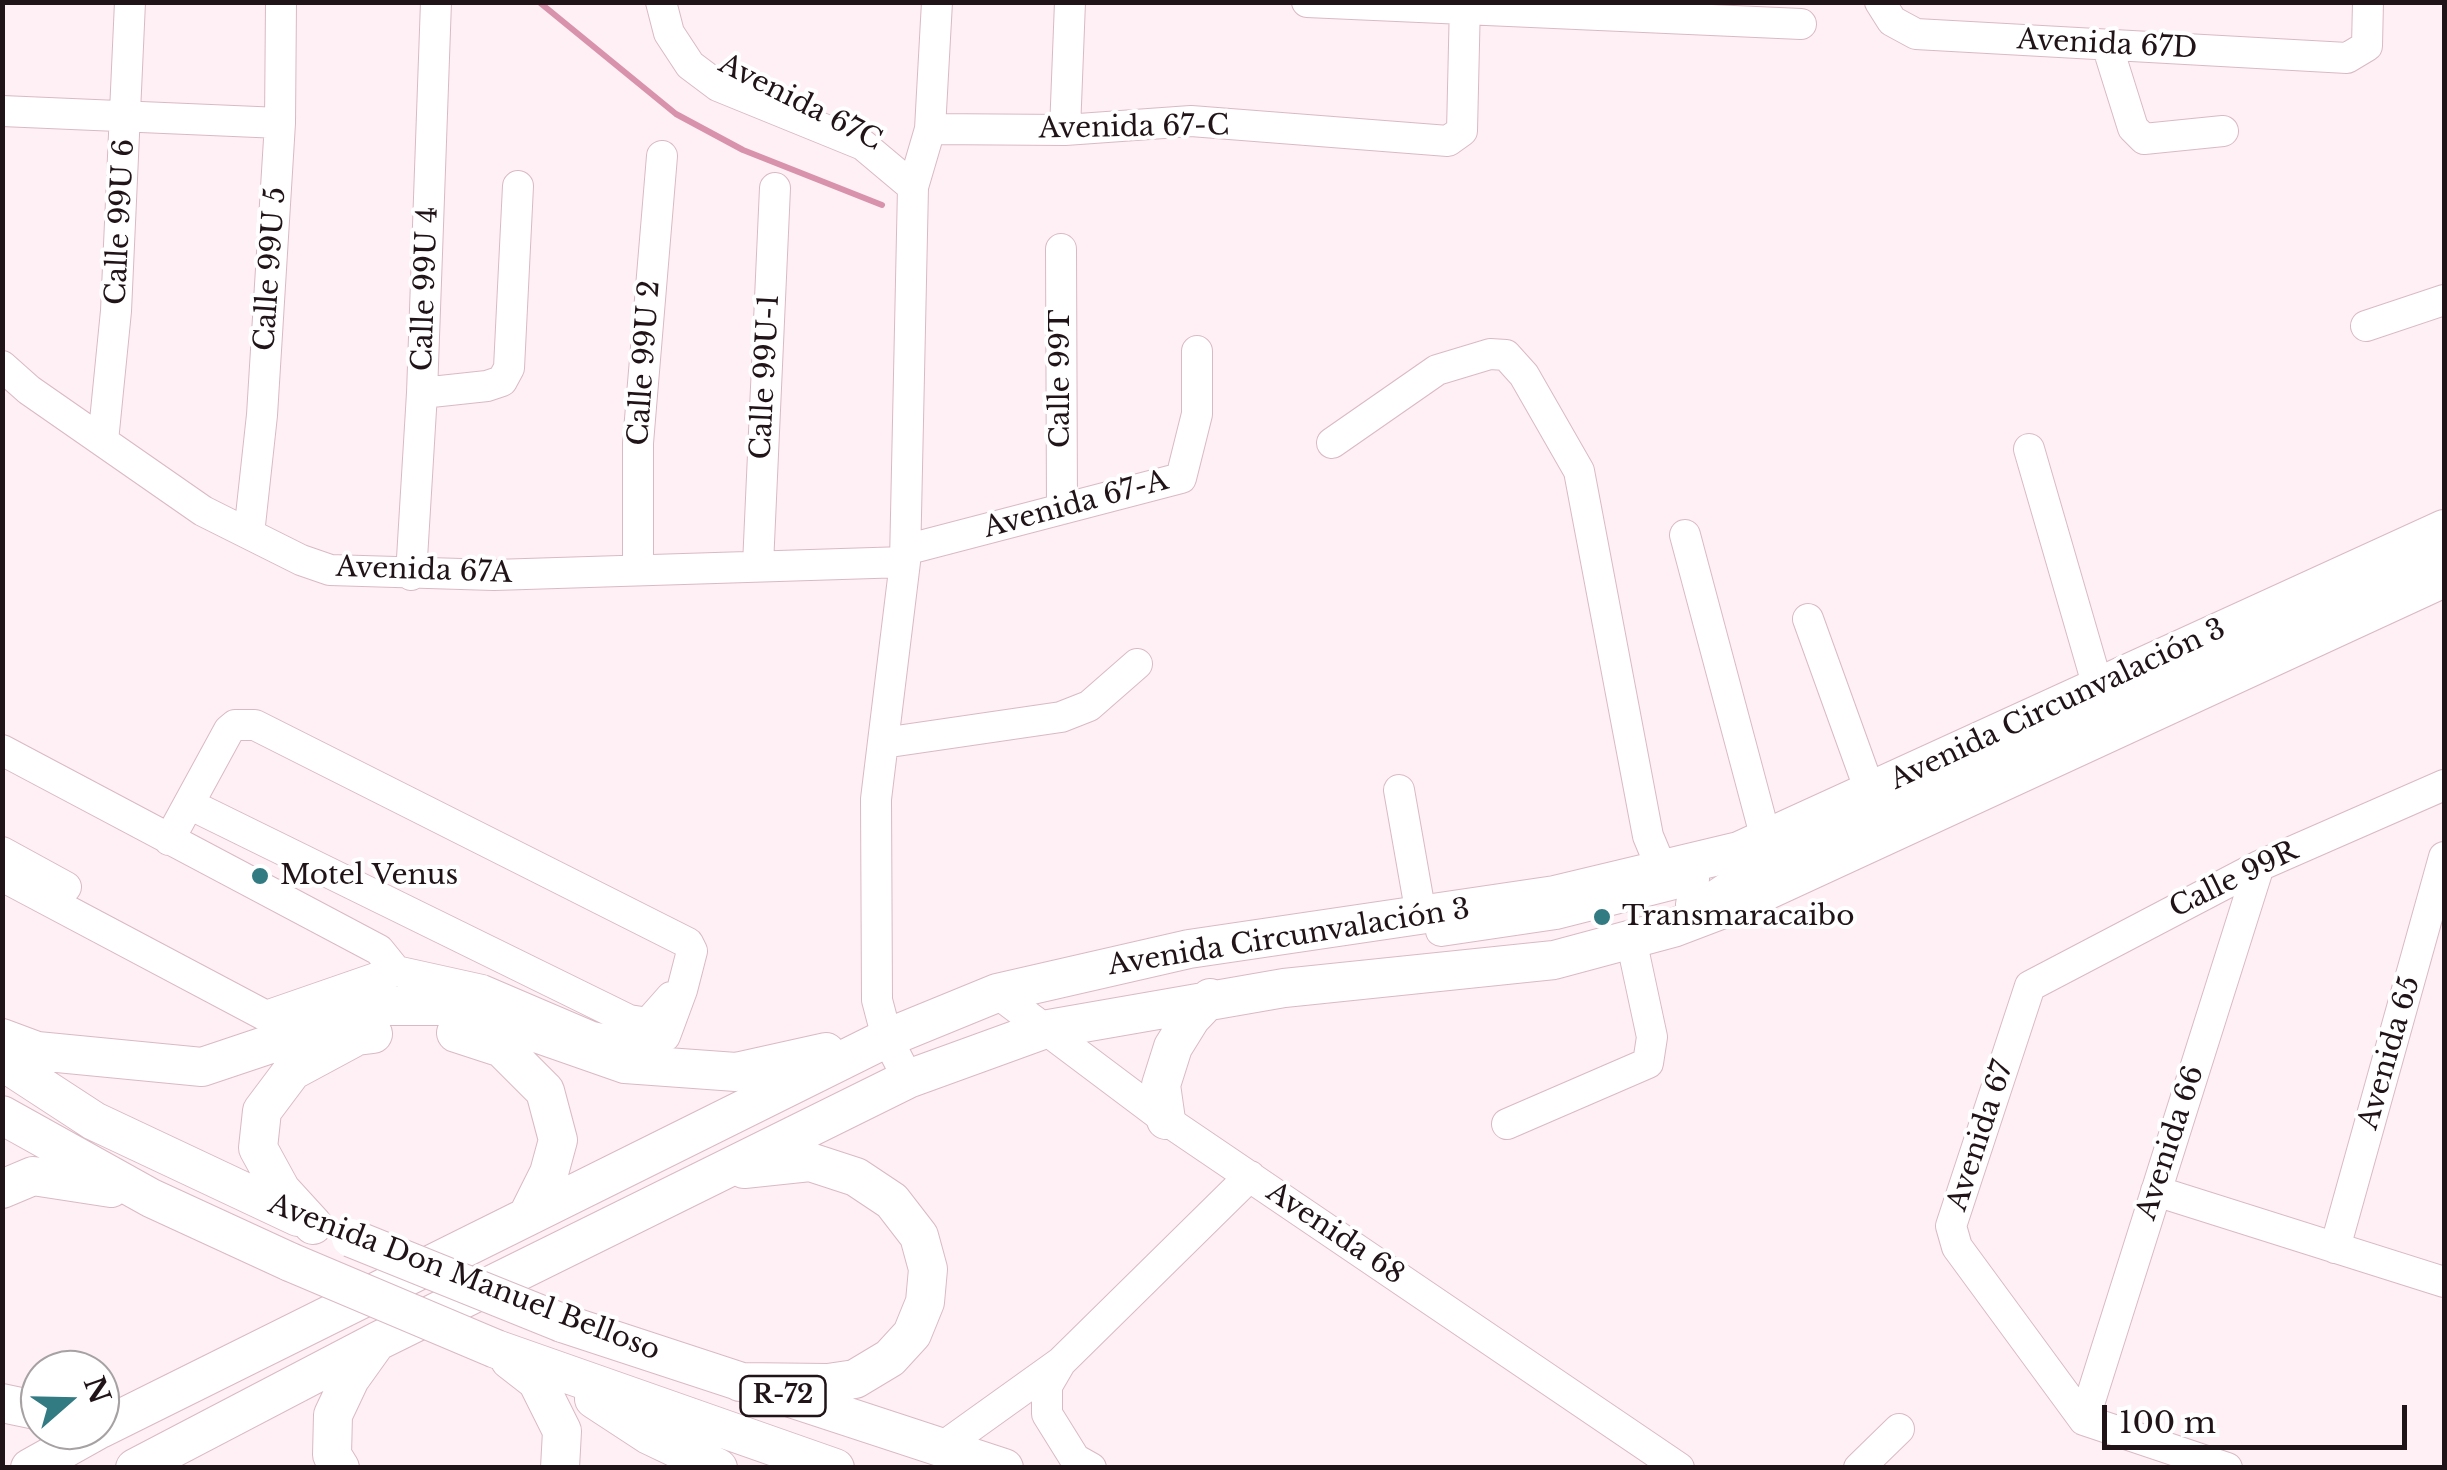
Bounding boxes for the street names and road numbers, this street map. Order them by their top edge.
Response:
street label: Avenida 67D [2016,23,2198,67]
street label: Avenida 67C [713,48,887,158]
street label: Avenida 67-C [1038,110,1230,146]
street label: Calle 99U 6 [100,138,142,306]
street label: Calle 99U 5 [249,186,293,352]
street label: Calle 99U 4 [406,206,446,372]
street label: Calle 99U 2 [622,279,668,447]
street label: Calle 99U-1 [745,293,787,461]
street label: Calle 99T [1044,310,1078,448]
street label: Avenida 67-A [980,464,1172,546]
street label: Avenida 67A [335,551,513,591]
street label: Avenida Circunvalación 3 [1885,612,2231,798]
street label: Calle 99R [2164,835,2304,925]
street label: Avenida Circunvalación 3 [1106,893,1472,983]
street label: Avenida 65 [2352,973,2428,1133]
street label: Avenida 67 [1941,1057,2021,1215]
street label: Avenida 66 [2130,1062,2212,1224]
street label: Avenida 68 [1260,1176,1410,1292]
street label: Avenida Don Manuel Belloso [264,1188,664,1368]
road number: R-72 [740,1376,826,1416]

